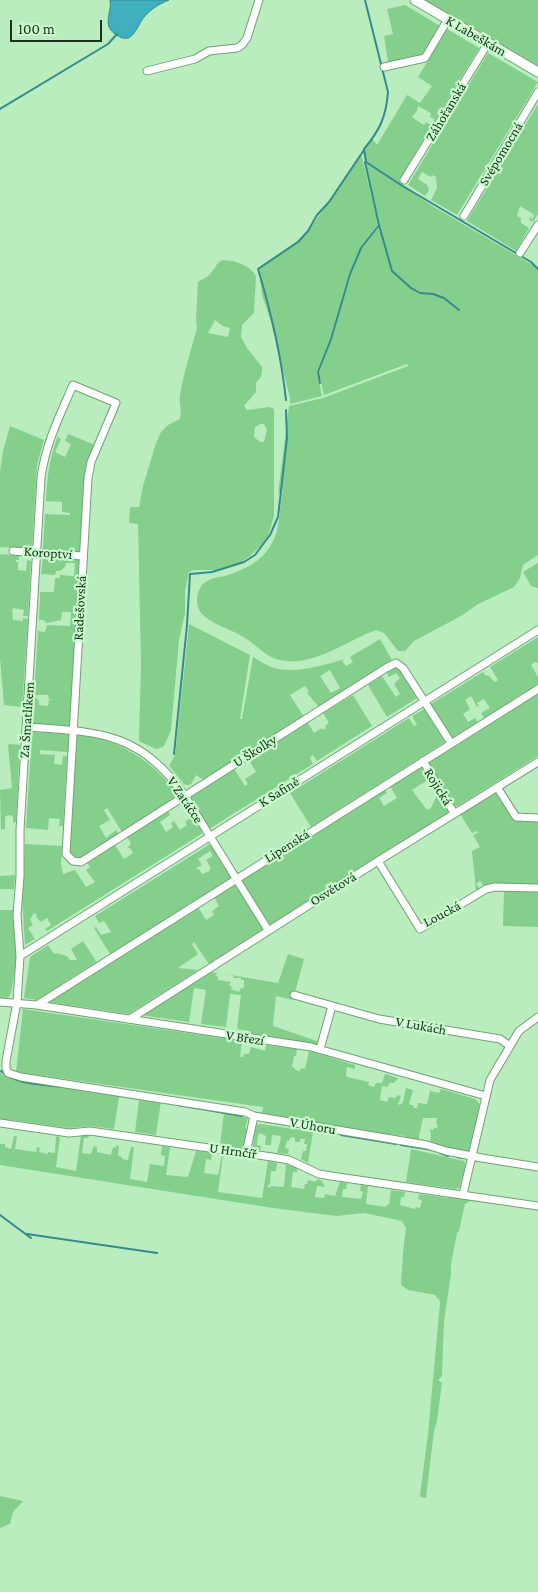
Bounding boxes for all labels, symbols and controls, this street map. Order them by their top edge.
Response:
scale bar [12,10,105,42]
street label: K Labeškám [443,12,509,60]
text: 100 m [18,21,55,37]
street label: Záhořanská [422,80,470,144]
street label: Svépomocná [475,119,527,189]
street label: Koroptví [23,543,73,563]
street label: Radešovská [70,575,90,641]
street label: Za Šmatlíkem [16,681,38,759]
street label: U Školky [230,731,280,771]
street label: Rojická [420,765,456,809]
street label: V Zatáčce [163,773,207,827]
street label: K Safině [256,773,302,811]
street label: Lipenská [261,826,313,866]
street label: Osvětová [307,868,359,910]
street label: Loucká [420,897,464,931]
street label: V Lukách [394,1013,448,1039]
street label: V Březí [225,1027,265,1049]
street label: V Úhoru [289,1114,337,1138]
street label: U Hrnčíř [208,1139,258,1163]

